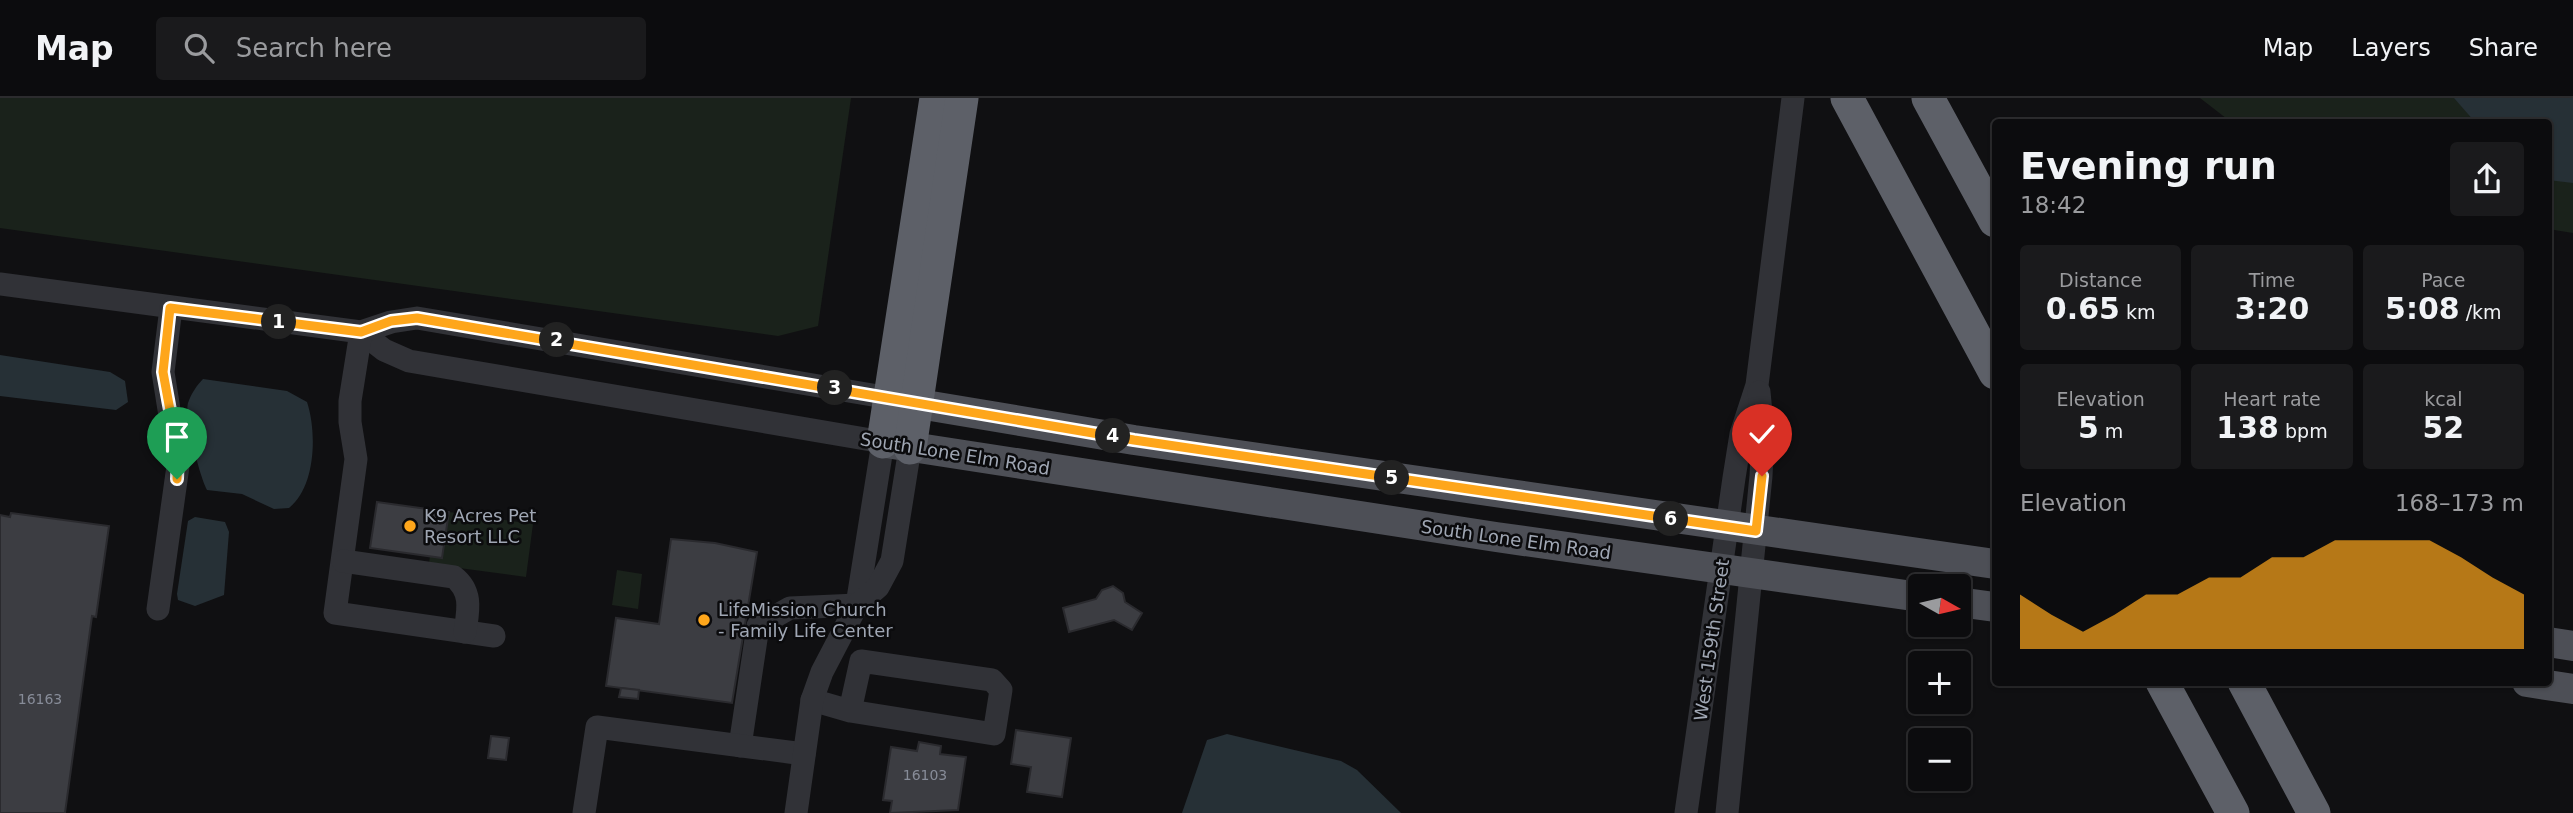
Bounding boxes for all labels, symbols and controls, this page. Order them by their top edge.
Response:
search box [156,17,646,80]
text: Map [35,29,114,68]
icon: search [180,29,218,67]
text: Search here [236,33,392,63]
text: Map [2263,34,2313,62]
text: Layers [2351,34,2431,62]
text: Share [2469,34,2538,62]
button: share [2450,142,2524,216]
text: Evening run [2020,144,2277,188]
text: 18:42 [2020,192,2086,218]
text: Distance [2059,269,2142,291]
text: Time [2249,269,2295,291]
text: Pace [2421,269,2466,291]
text: 0.65 [2046,291,2120,326]
text: 3:20 [2235,291,2309,326]
text: 5:08 [2385,291,2460,326]
text: km [2120,301,2155,323]
text: /km [2460,301,2502,323]
pin: 1 [262,304,296,340]
text: 1 [272,310,285,332]
pin: 2 [540,322,574,358]
text: 2 [550,328,563,350]
pin: 3 [818,370,852,406]
text: 3 [828,376,841,398]
text: Elevation [2057,388,2145,410]
text: Heart rate [2223,388,2321,410]
text: kcal [2424,388,2463,410]
pin [1732,404,1792,476]
pin [147,407,207,479]
text: 5 [2078,410,2099,445]
text: 138 [2216,410,2279,445]
text: 52 [2422,410,2464,445]
icon: check [1743,415,1781,453]
icon: arrive [158,418,196,456]
pin: 4 [1096,418,1130,454]
text: m [2099,420,2123,442]
text: bpm [2279,420,2328,442]
text: 4 [1106,424,1119,446]
street label: South Lone Elm Road [859,428,1051,479]
pin: 5 [1374,460,1410,496]
text: 5 [1385,466,1398,488]
text: Elevation [2020,490,2127,516]
text: 168–173 m [2395,490,2524,516]
pin: 6 [1654,502,1688,536]
place label: K9 Acres Pet Resort LLC [424,505,536,547]
text: 6 [1664,507,1677,529]
street label: South Lone Elm Road [1420,516,1612,563]
marker: K9 Acres Pet Resort LLC [402,518,418,534]
street label: West 159th Street [1690,558,1733,722]
north arrow [1908,574,1970,637]
map controls [1908,574,1971,791]
place label: LifeMission Church - Family Life Center [718,599,893,641]
marker: LifeMission Church - Family Life Center [696,612,712,628]
button: + [1908,651,1971,714]
house number: 16163 [18,691,62,707]
button: − [1908,728,1971,791]
house number: 16103 [903,767,947,783]

